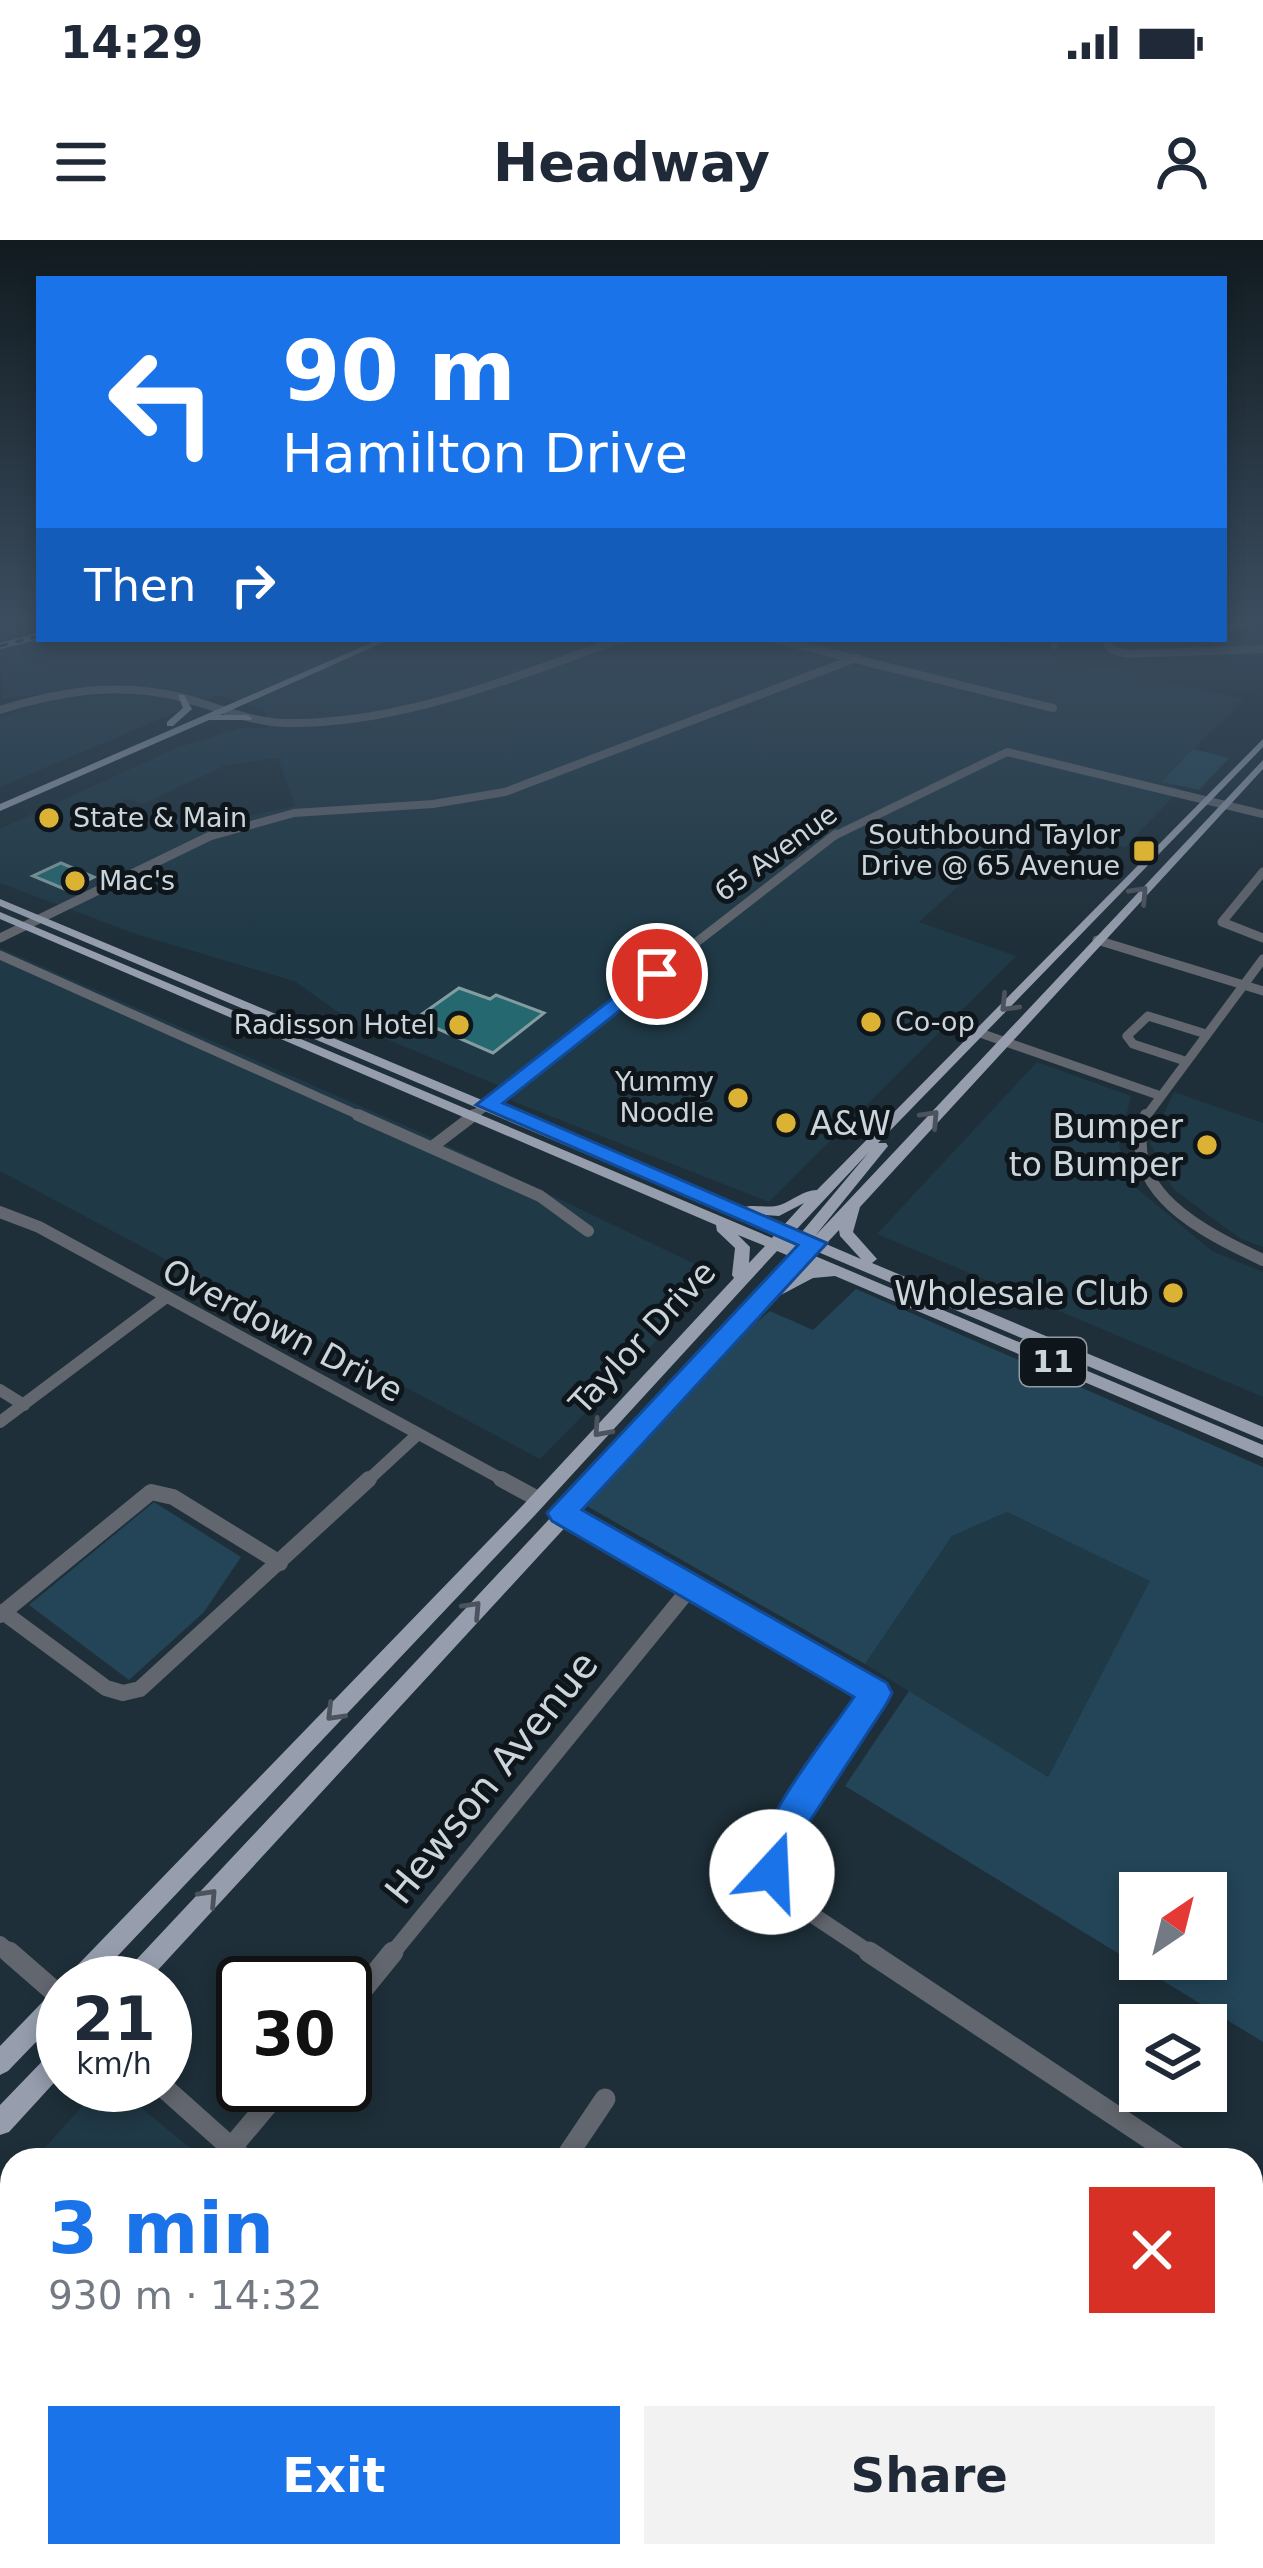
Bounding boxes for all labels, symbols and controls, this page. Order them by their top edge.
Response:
text: 14:29 [60,16,203,69]
icon: menu [48,129,114,195]
icon: person [1149,129,1215,195]
text: Headway [493,131,770,194]
text: 90 m [282,322,516,420]
icon: left [84,324,240,480]
text: Hamilton Drive [282,422,688,485]
icon: right [220,552,286,618]
text: Then [84,559,196,612]
street label: 65 Avenue [709,798,843,907]
place label: State & Main [73,802,247,833]
marker: State & Main [36,805,62,831]
place label: Southbound Taylor Drive @ 65 Avenue [861,819,1121,881]
marker: Southbound Taylor Drive @ 65 Avenue [1131,838,1157,864]
place label: Mac's [99,865,175,896]
marker: Mac's [62,868,88,894]
one-way arrow [1126,886,1147,907]
pin [606,923,708,1025]
icon: arrive [624,941,690,1007]
one-way arrow [1001,990,1023,1012]
place label: Co-op [895,1006,975,1037]
place label: Radisson Hotel [234,1009,435,1040]
marker: Co-op [858,1009,884,1035]
marker: Radisson Hotel [446,1012,472,1038]
place label: Yummy Noodle [614,1066,714,1128]
marker: Yummy Noodle [725,1085,751,1111]
place label: A&W [810,1104,891,1143]
place label: Bumper to Bumper [1009,1107,1183,1184]
marker: A&W [773,1110,799,1136]
one-way arrow [917,1110,938,1131]
marker: Bumper to Bumper [1194,1132,1220,1158]
street label: Overdown Drive [156,1251,409,1410]
street label: Taylor Drive [561,1252,723,1423]
place label: Wholesale Club [894,1274,1149,1313]
marker: Wholesale Club [1160,1280,1186,1306]
road number: 11 [1020,1338,1086,1386]
one-way arrow [594,1416,615,1437]
one-way arrow [459,1602,480,1623]
street label: Hewson Avenue [376,1642,607,1912]
one-way arrow [326,1699,348,1721]
position arrow [709,1809,835,1935]
north arrow [1119,1872,1227,1980]
map controls [1119,1872,1227,2112]
one-way arrow [195,1889,216,1910]
speed limit sign: 30 [216,1956,372,2112]
text: 21 [72,1984,156,2054]
button: layers [1119,2004,1227,2112]
text: km/h [76,2046,152,2081]
text: 3 min [48,2186,274,2270]
button: close [1089,2187,1215,2313]
text: 930 m · 14:32 [48,2273,322,2318]
button: Exit [48,2406,620,2544]
button: Share [644,2406,1215,2544]

